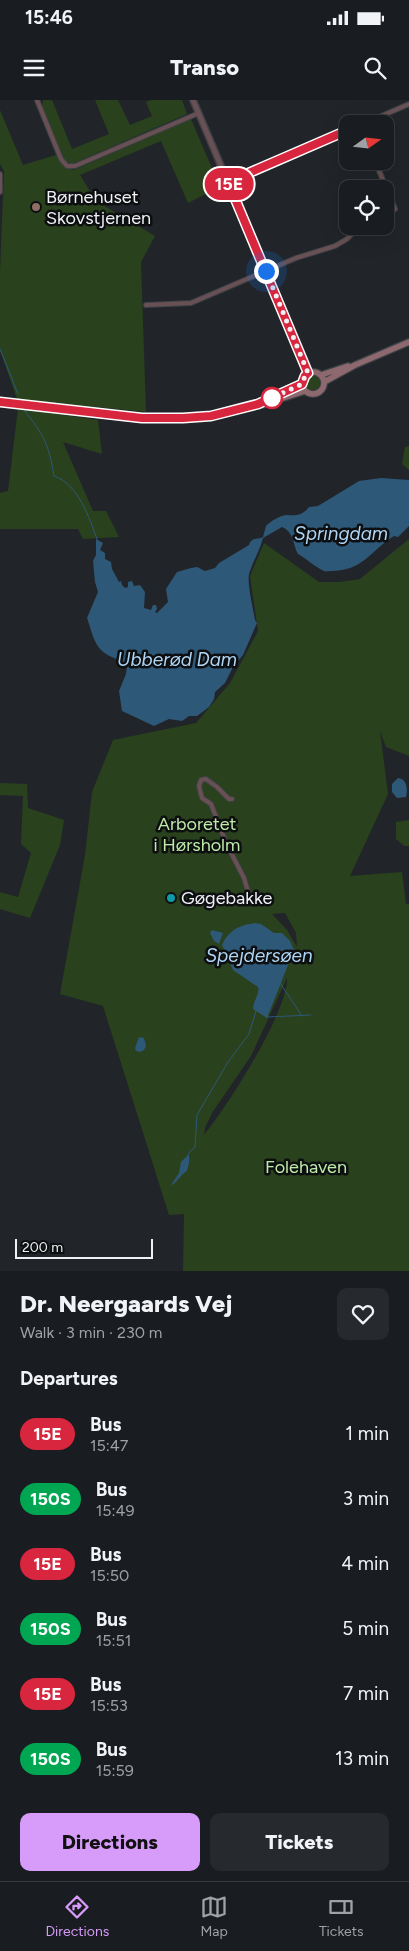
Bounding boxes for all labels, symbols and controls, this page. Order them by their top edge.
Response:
text: 15:46 [25,6,73,29]
icon: menu [20,54,48,82]
text: Transo [170,54,239,81]
icon: search [361,54,389,82]
north arrow [339,115,394,170]
map controls [339,115,394,235]
line badge: 15E [200,168,258,200]
text: 15E [215,173,243,195]
button: locate [339,180,394,235]
place label: Børnehuset Skovstjernen [46,186,151,229]
marker: Børnehuset Skovstjernen [30,201,42,213]
your location [254,259,279,284]
unlabelled marker [261,387,283,409]
water label: Springdam [294,522,388,545]
water label: Ubberød Dam [117,648,237,671]
park label: Arboretet i Hørsholm [154,813,240,856]
place label: Gøgebakke [181,887,272,909]
marker: Gøgebakke [165,892,177,904]
water label: Spejdersøen [205,944,313,967]
park label: Folehaven [265,1156,347,1178]
scale bar [15,1236,152,1259]
text: 200 m [22,1239,63,1256]
button: heart [337,1288,389,1340]
text: Dr. Neergaards Vej [20,1289,232,1318]
text: Walk · 3 min · 230 m [20,1323,162,1342]
text: Departures [20,1367,118,1390]
text: Bus [90,1413,121,1436]
text: 1 min [345,1422,389,1445]
text: 15E [33,1423,62,1445]
text: 15:47 [90,1436,128,1455]
text: Bus [96,1478,127,1501]
text: 3 min [343,1487,389,1510]
text: 150S [30,1488,71,1510]
text: 15:49 [96,1501,135,1520]
text: Bus [90,1543,121,1566]
text: 4 min [341,1552,389,1575]
text: 15E [33,1553,62,1575]
text: 15:50 [90,1566,129,1585]
text: Bus [96,1608,127,1631]
text: 5 min [342,1617,389,1640]
text: 150S [30,1618,71,1640]
text: 15:51 [96,1631,131,1650]
text: Bus [90,1673,121,1696]
text: 7 min [343,1682,389,1705]
text: 15E [33,1683,62,1705]
text: 15:53 [90,1696,128,1715]
text: Bus [96,1738,127,1761]
text: 13 min [335,1747,389,1770]
text: 150S [30,1748,71,1770]
text: 15:59 [96,1761,134,1780]
button: Directions [20,1813,200,1871]
button: Tickets [210,1813,389,1871]
tab: Directions [45,1893,109,1940]
tab: Map [200,1893,228,1940]
tab: Tickets [319,1893,364,1940]

